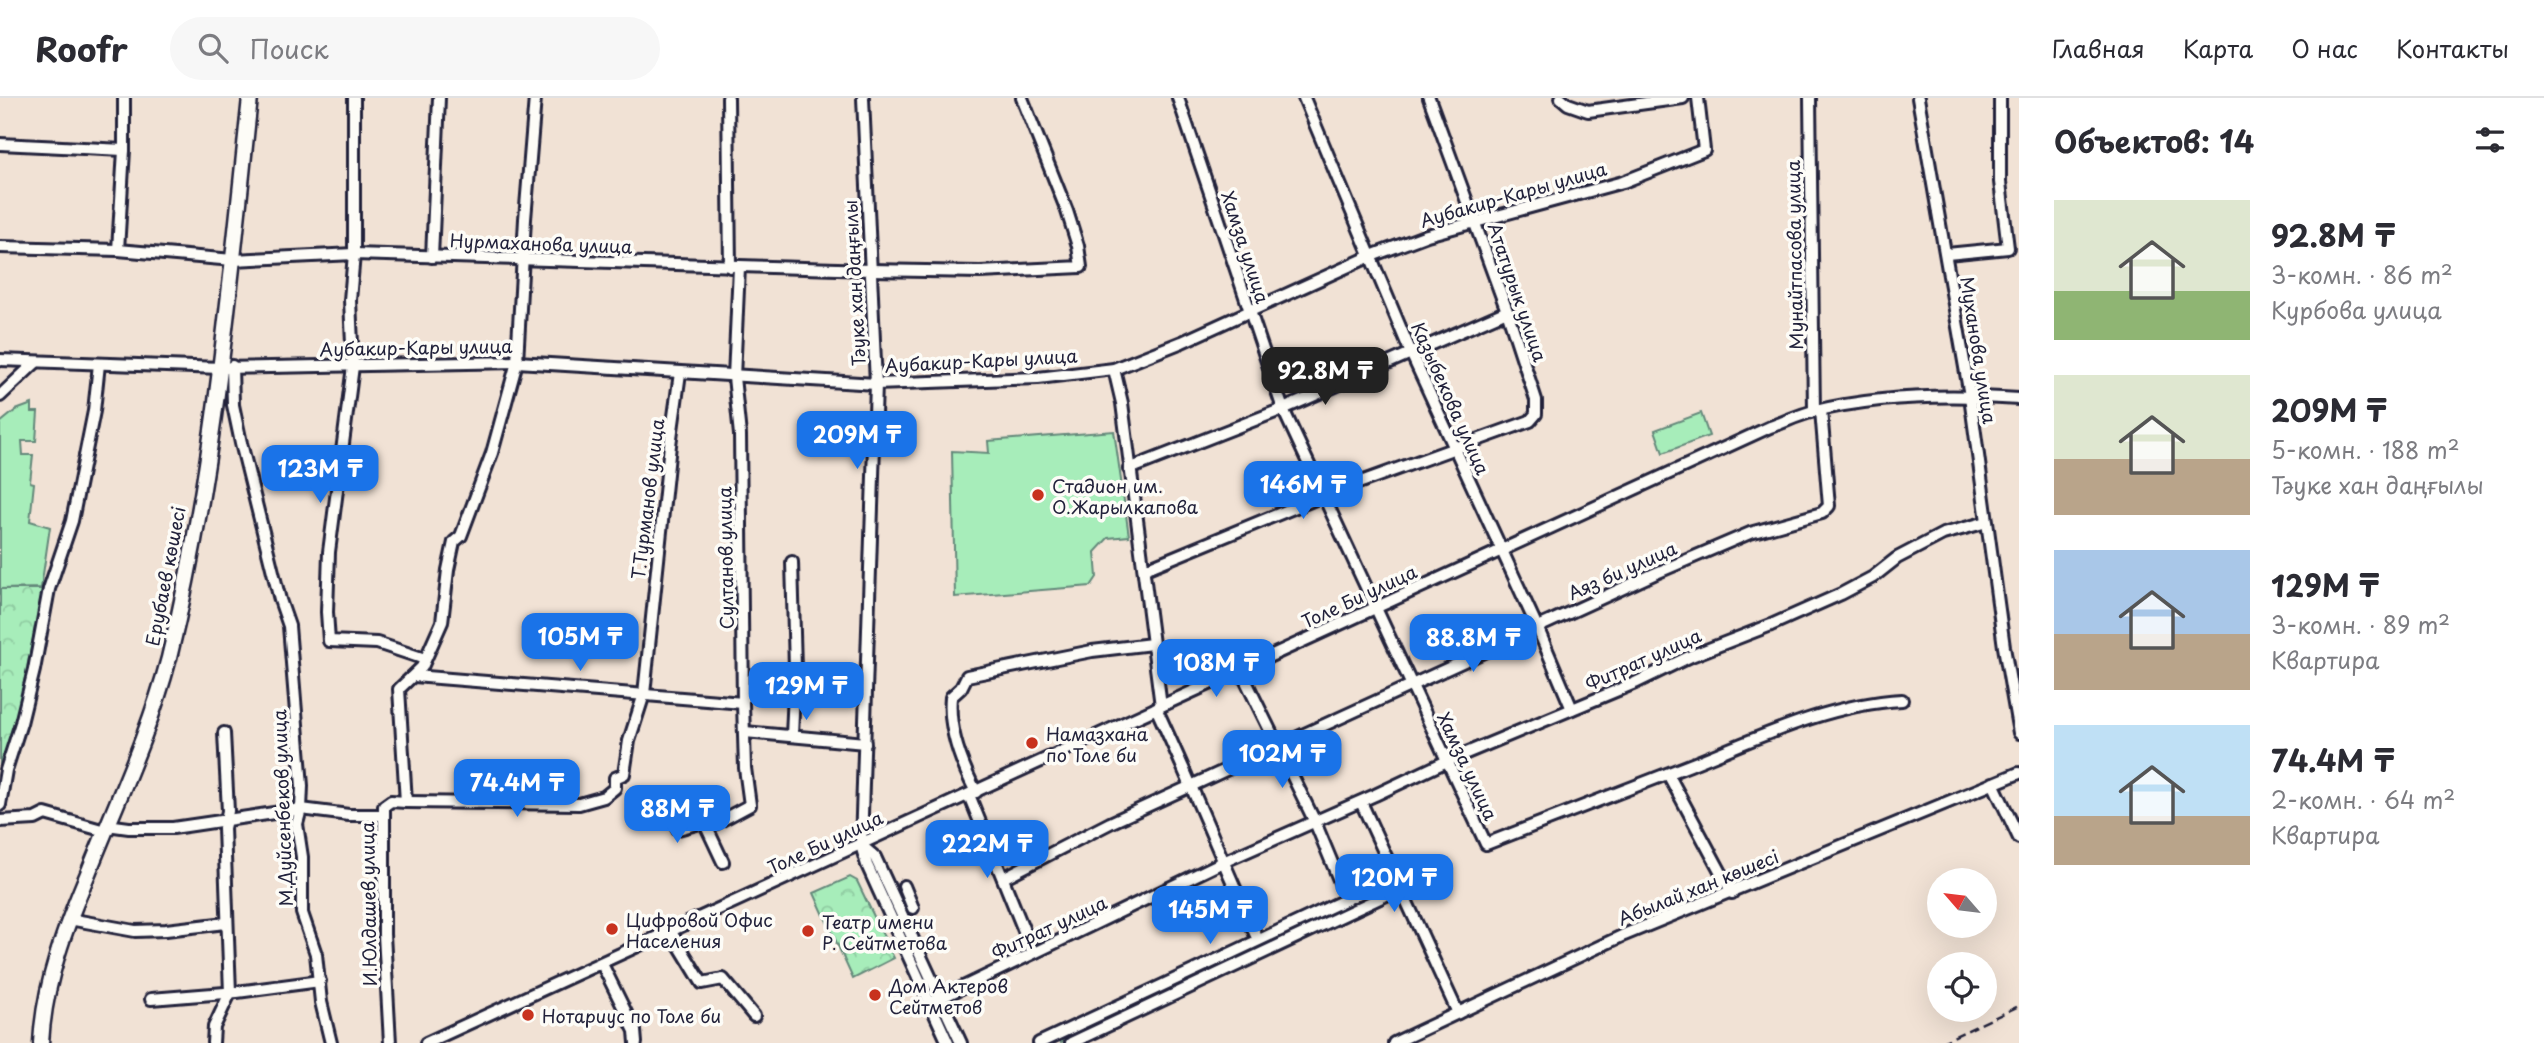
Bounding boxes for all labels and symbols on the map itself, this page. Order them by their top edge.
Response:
street label: Аубакир-Кары улица [1416,154,1610,234]
street label: Мунайтпасова улица [1779,159,1809,350]
street label: Хамза улица [1215,187,1277,307]
street label: Тәуке хан даңғылы [836,199,872,367]
street label: Ататурык улица [1482,219,1555,366]
street label: Нурмаханова улица [449,226,633,260]
street label: Муханова улица [1954,274,2004,426]
street label: Казыбекова улица [1405,317,1497,479]
street label: Аубакир-Кары улица [319,332,513,362]
street label: Аубакир-Кары улица [884,341,1079,379]
pin: 92.8M ₸ [1260,348,1390,407]
pin: 209M ₸ [800,412,914,471]
street label: Т.Турманов улица [624,416,670,581]
pin: 123M ₸ [263,446,377,505]
pin: 146M ₸ [1246,462,1360,521]
place label: Стадион им. О.Жарылкапова [1052,472,1199,520]
street label: Султанов улица [710,486,740,630]
marker: Стадион им. О.Жарылкапова [1030,487,1046,503]
street label: Ерубаев көшесі [138,504,192,648]
street label: Аяз би улица [1563,534,1681,606]
street label: Толе Би улица [1297,557,1422,634]
pin: 105M ₸ [523,614,637,673]
pin: 88.8M ₸ [1408,614,1538,674]
street label: Фитрат улица [1581,621,1706,697]
pin: 108M ₸ [1159,640,1273,699]
pin: 129M ₸ [749,662,863,722]
street label: М.Дуйсенбеков улица [265,708,299,907]
street label: Хамза улица [1431,708,1505,825]
place label: Намазхана по Толе би [1046,720,1149,768]
pin: 102M ₸ [1225,730,1339,790]
marker: Намазхана по Толе би [1024,735,1040,751]
pin: 74.4M ₸ [452,760,582,819]
pin: 88M ₸ [628,786,726,845]
street label: Толе Би улица [763,803,888,880]
pin: 222M ₸ [930,820,1044,880]
street label: И.Юлдашев улица [353,821,383,987]
street label: Абылай хан көшесі [1613,842,1783,932]
pin: 120M ₸ [1337,854,1451,914]
north arrow [1927,868,1997,938]
pin: 145M ₸ [1153,886,1267,946]
street label: Фитрат улица [987,888,1112,966]
place label: Цифровой Офис Населения [626,906,773,954]
place label: Театр имени Р. Сейтметова [822,908,948,956]
marker: Цифровой Офис Населения [604,921,620,937]
marker: Театр имени Р. Сейтметова [800,923,816,939]
place label: Дом Актеров Сейтметов [888,972,1008,1020]
marker: Дом Актеров Сейтметов [867,987,883,1003]
place label: Нотариус по Толе би [542,1002,721,1029]
marker: Нотариус по Толе би [520,1007,536,1023]

